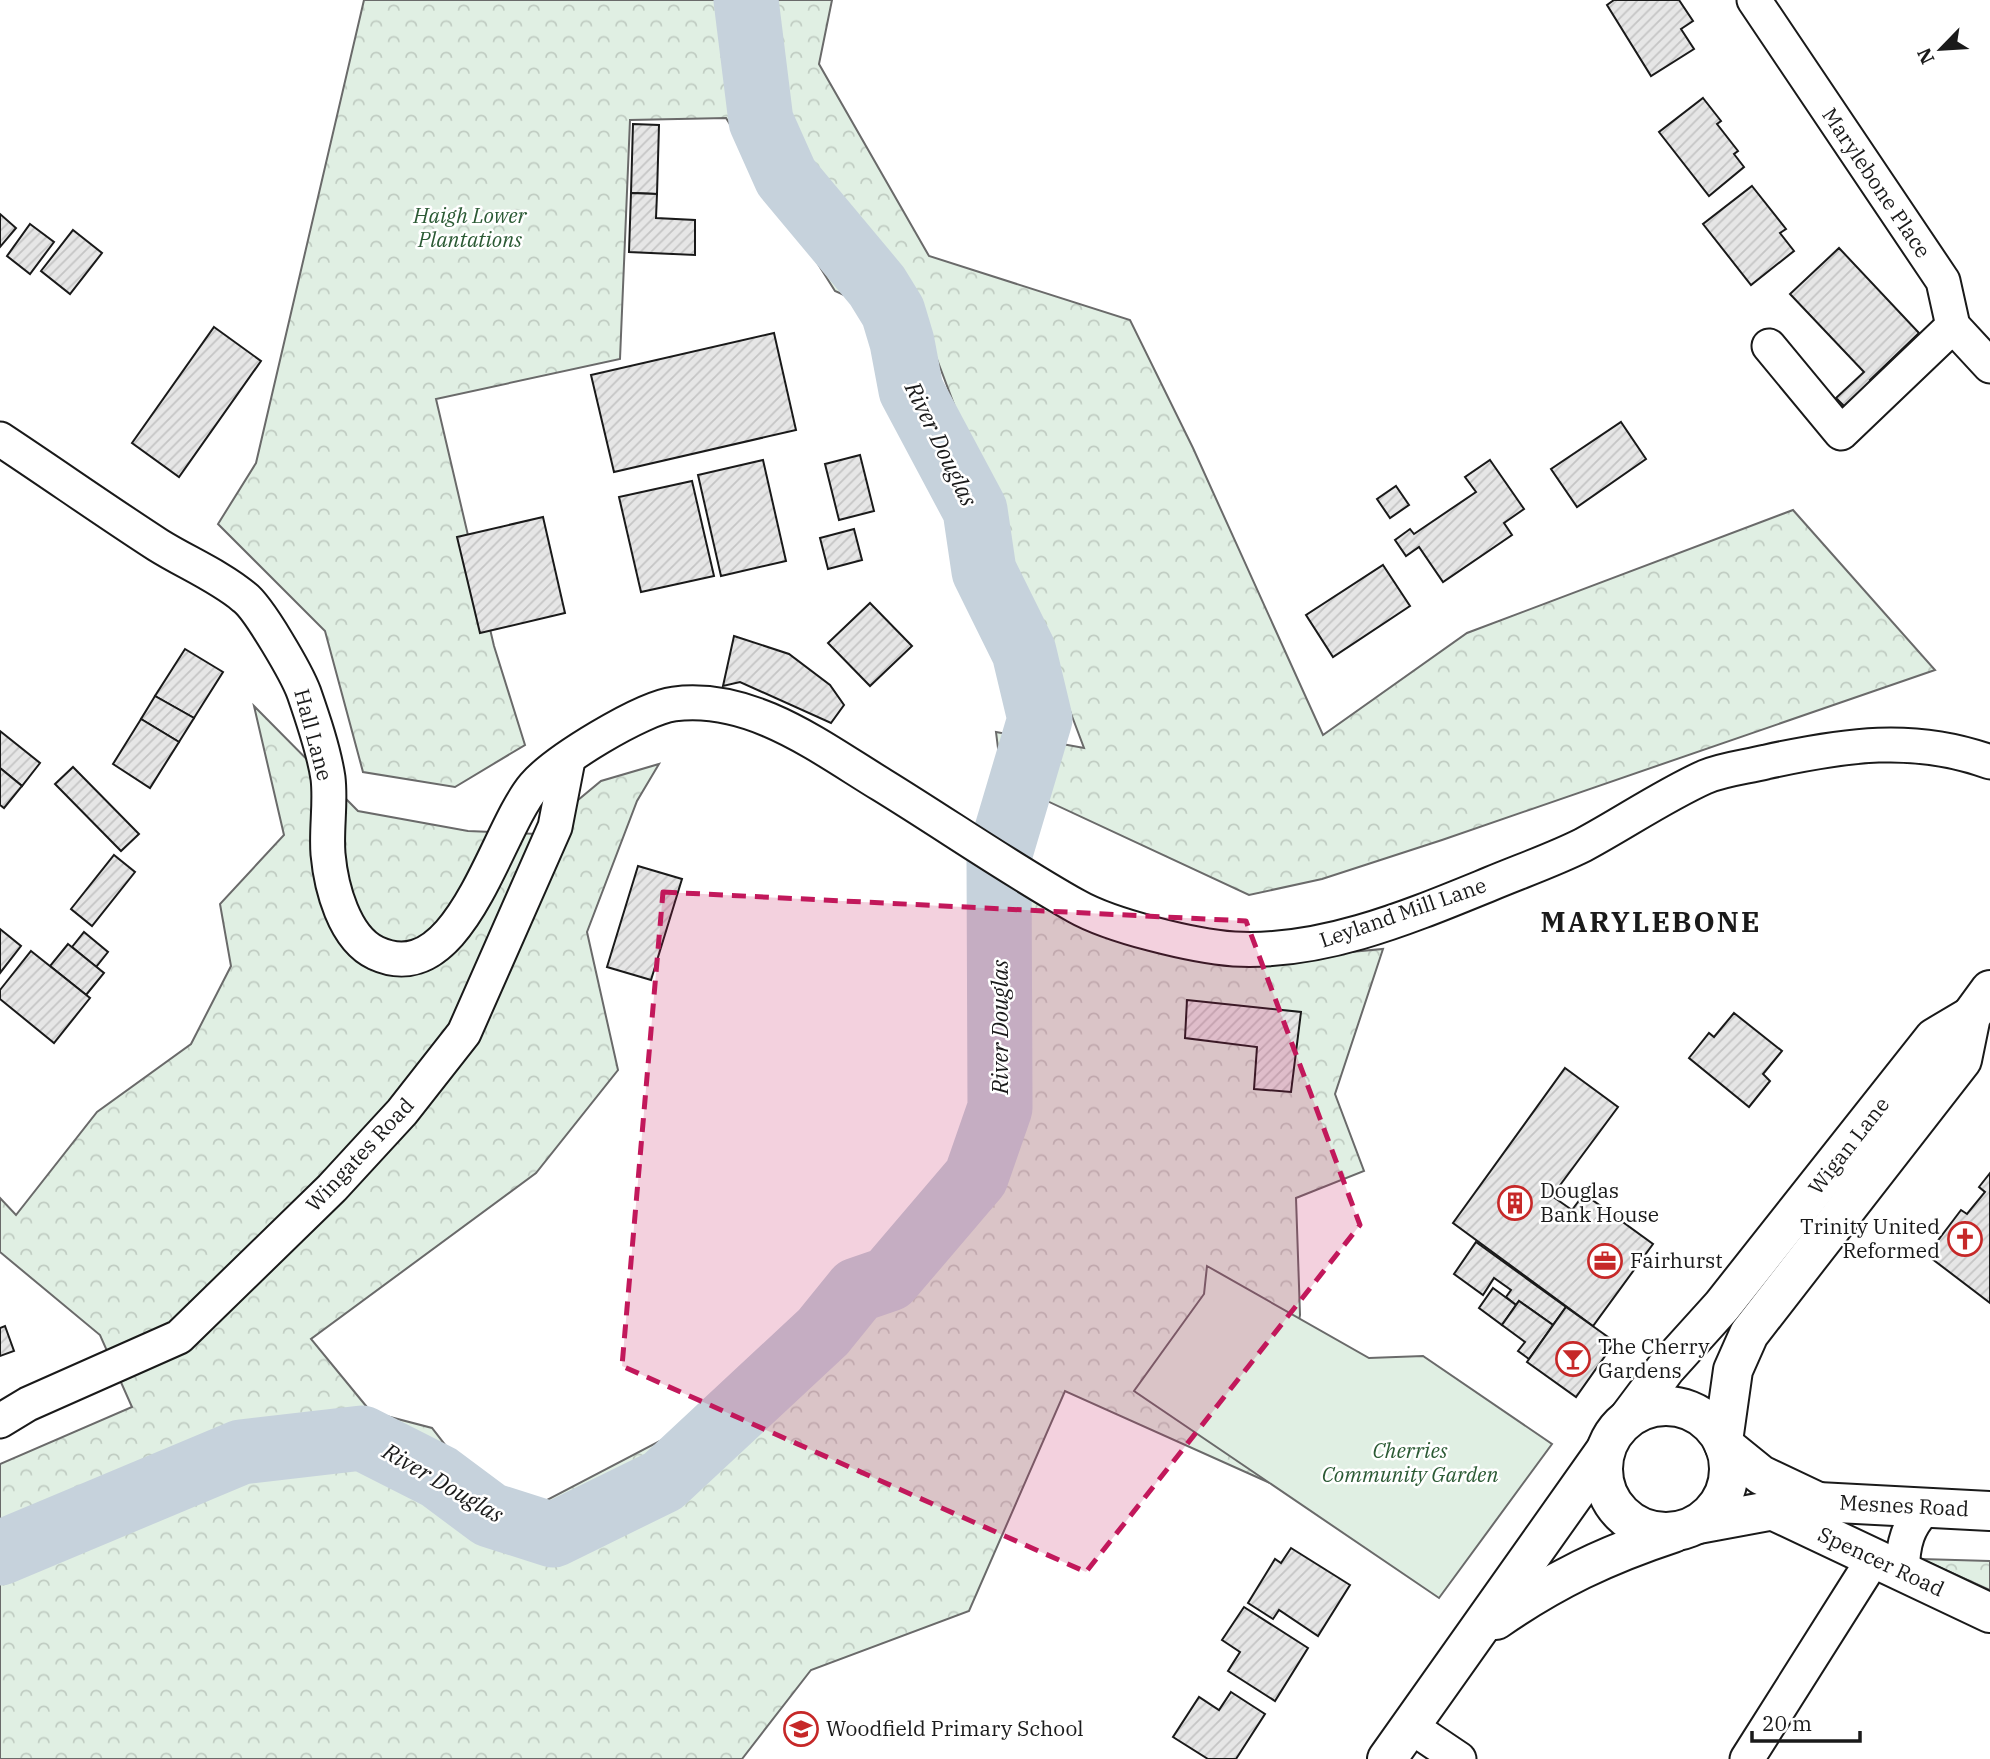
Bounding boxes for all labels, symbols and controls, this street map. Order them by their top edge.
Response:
north arrow [1906,14,1976,84]
text: N [1912,44,1940,68]
street label: Marylebone Place [1816,102,1937,263]
park label: Haigh Lower Plantations [412,201,528,253]
water label: River Douglas [898,376,985,511]
street label: Hall Lane [288,686,340,784]
street label: Leyland Mill Lane [1316,870,1490,954]
district label: MARYLEBONE [1541,903,1761,940]
water label: River Douglas [984,959,1014,1095]
street label: Wingates Road [299,1091,420,1217]
street label: Wigan Lane [1801,1091,1895,1200]
place label: Douglas Bank House [1540,1176,1659,1228]
building icon: Douglas Bank House [1496,1184,1534,1222]
place label: Trinity United Reformed [1800,1212,1940,1264]
church icon: Trinity United Reformed [1946,1220,1984,1258]
office icon: Fairhurst [1586,1242,1624,1280]
place label: Fairhurst [1630,1246,1723,1274]
place label: The Cherry Gardens [1598,1332,1710,1384]
bar icon: The Cherry Gardens [1554,1340,1592,1378]
water label: River Douglas [377,1435,510,1529]
park label: Cherries Community Garden [1322,1436,1498,1488]
street label: Mesnes Road [1839,1488,1970,1522]
street label: Spencer Road [1814,1520,1949,1603]
scale bar [1752,1700,1860,1744]
text: 20 m [1762,1709,1812,1737]
school or university icon: Woodfield Primary School [782,1710,820,1748]
place label: Woodfield Primary School [826,1714,1084,1742]

